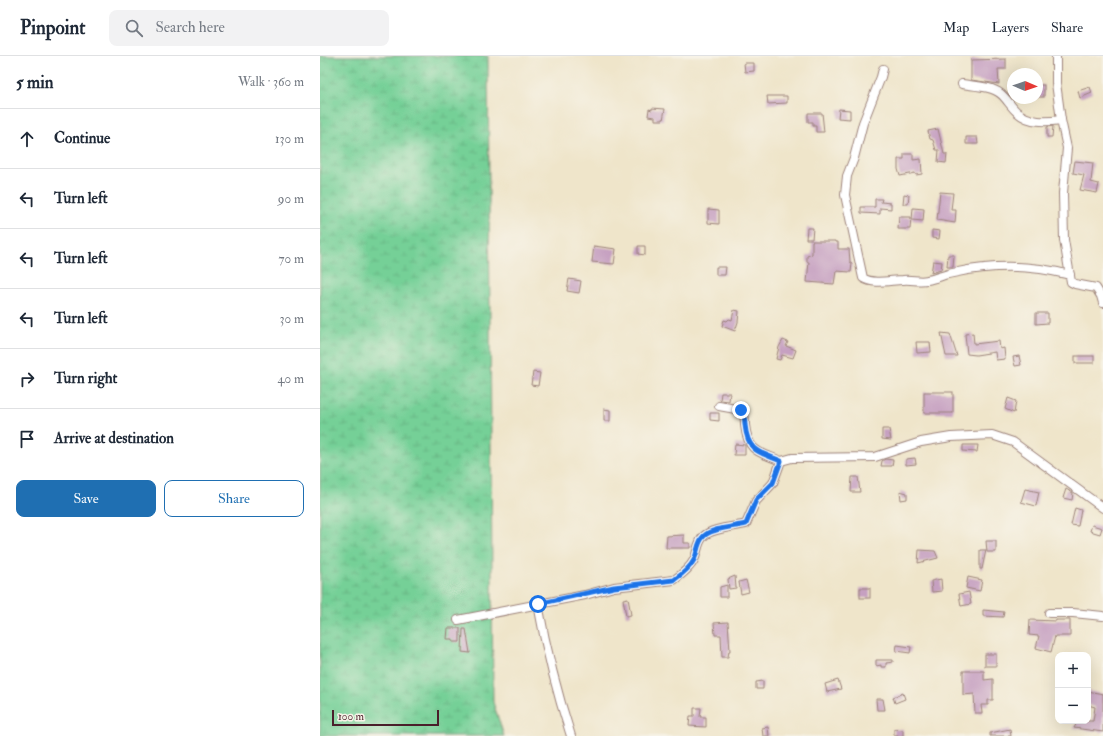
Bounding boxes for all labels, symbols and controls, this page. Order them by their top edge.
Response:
search box [109,10,389,46]
text: Pinpoint [20,16,85,40]
icon: search [123,17,145,39]
text: Search here [155,18,225,37]
text: Map [943,19,969,36]
text: Layers [991,19,1029,36]
text: Share [1051,19,1083,36]
north arrow [1007,68,1043,104]
text: 5 min [16,72,54,93]
text: Walk · 360 m [238,74,304,90]
icon: ahead [16,128,38,150]
text: Continue [54,129,110,148]
text: 130 m [275,131,304,147]
icon: left [16,188,38,210]
text: Turn left [54,189,108,208]
text: 90 m [278,191,304,207]
icon: left [16,248,38,270]
text: Turn left [54,249,108,268]
text: 70 m [279,251,304,267]
icon: left [16,308,38,330]
text: Turn left [54,309,108,328]
text: 30 m [280,311,304,327]
icon: right [16,368,38,390]
text: Turn right [54,369,117,388]
text: 40 m [278,371,304,387]
route end [732,401,750,419]
icon: arrive [16,428,38,450]
text: Arrive at destination [54,429,174,448]
button: Save [16,480,156,517]
button: Share [164,480,304,517]
route start [529,595,547,613]
map controls [1055,652,1091,724]
button: + [1055,652,1091,688]
button: − [1055,688,1091,724]
scale bar [332,708,439,727]
text: 100 m [338,710,364,723]

